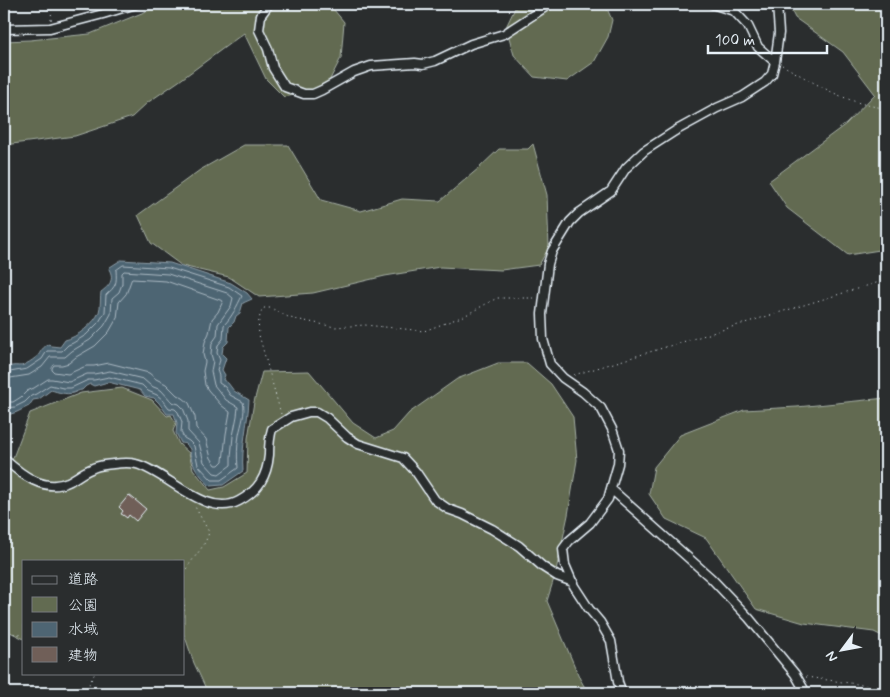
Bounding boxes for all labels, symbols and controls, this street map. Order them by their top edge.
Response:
scale bar [708,22,826,54]
text: 100 m [715,31,755,51]
legend [22,560,185,674]
text: 道路 [68,570,98,590]
text: 公園 [68,596,98,616]
text: 水域 [68,620,98,640]
north arrow [818,624,868,674]
text: 建物 [68,646,98,666]
text: N [822,648,842,665]

